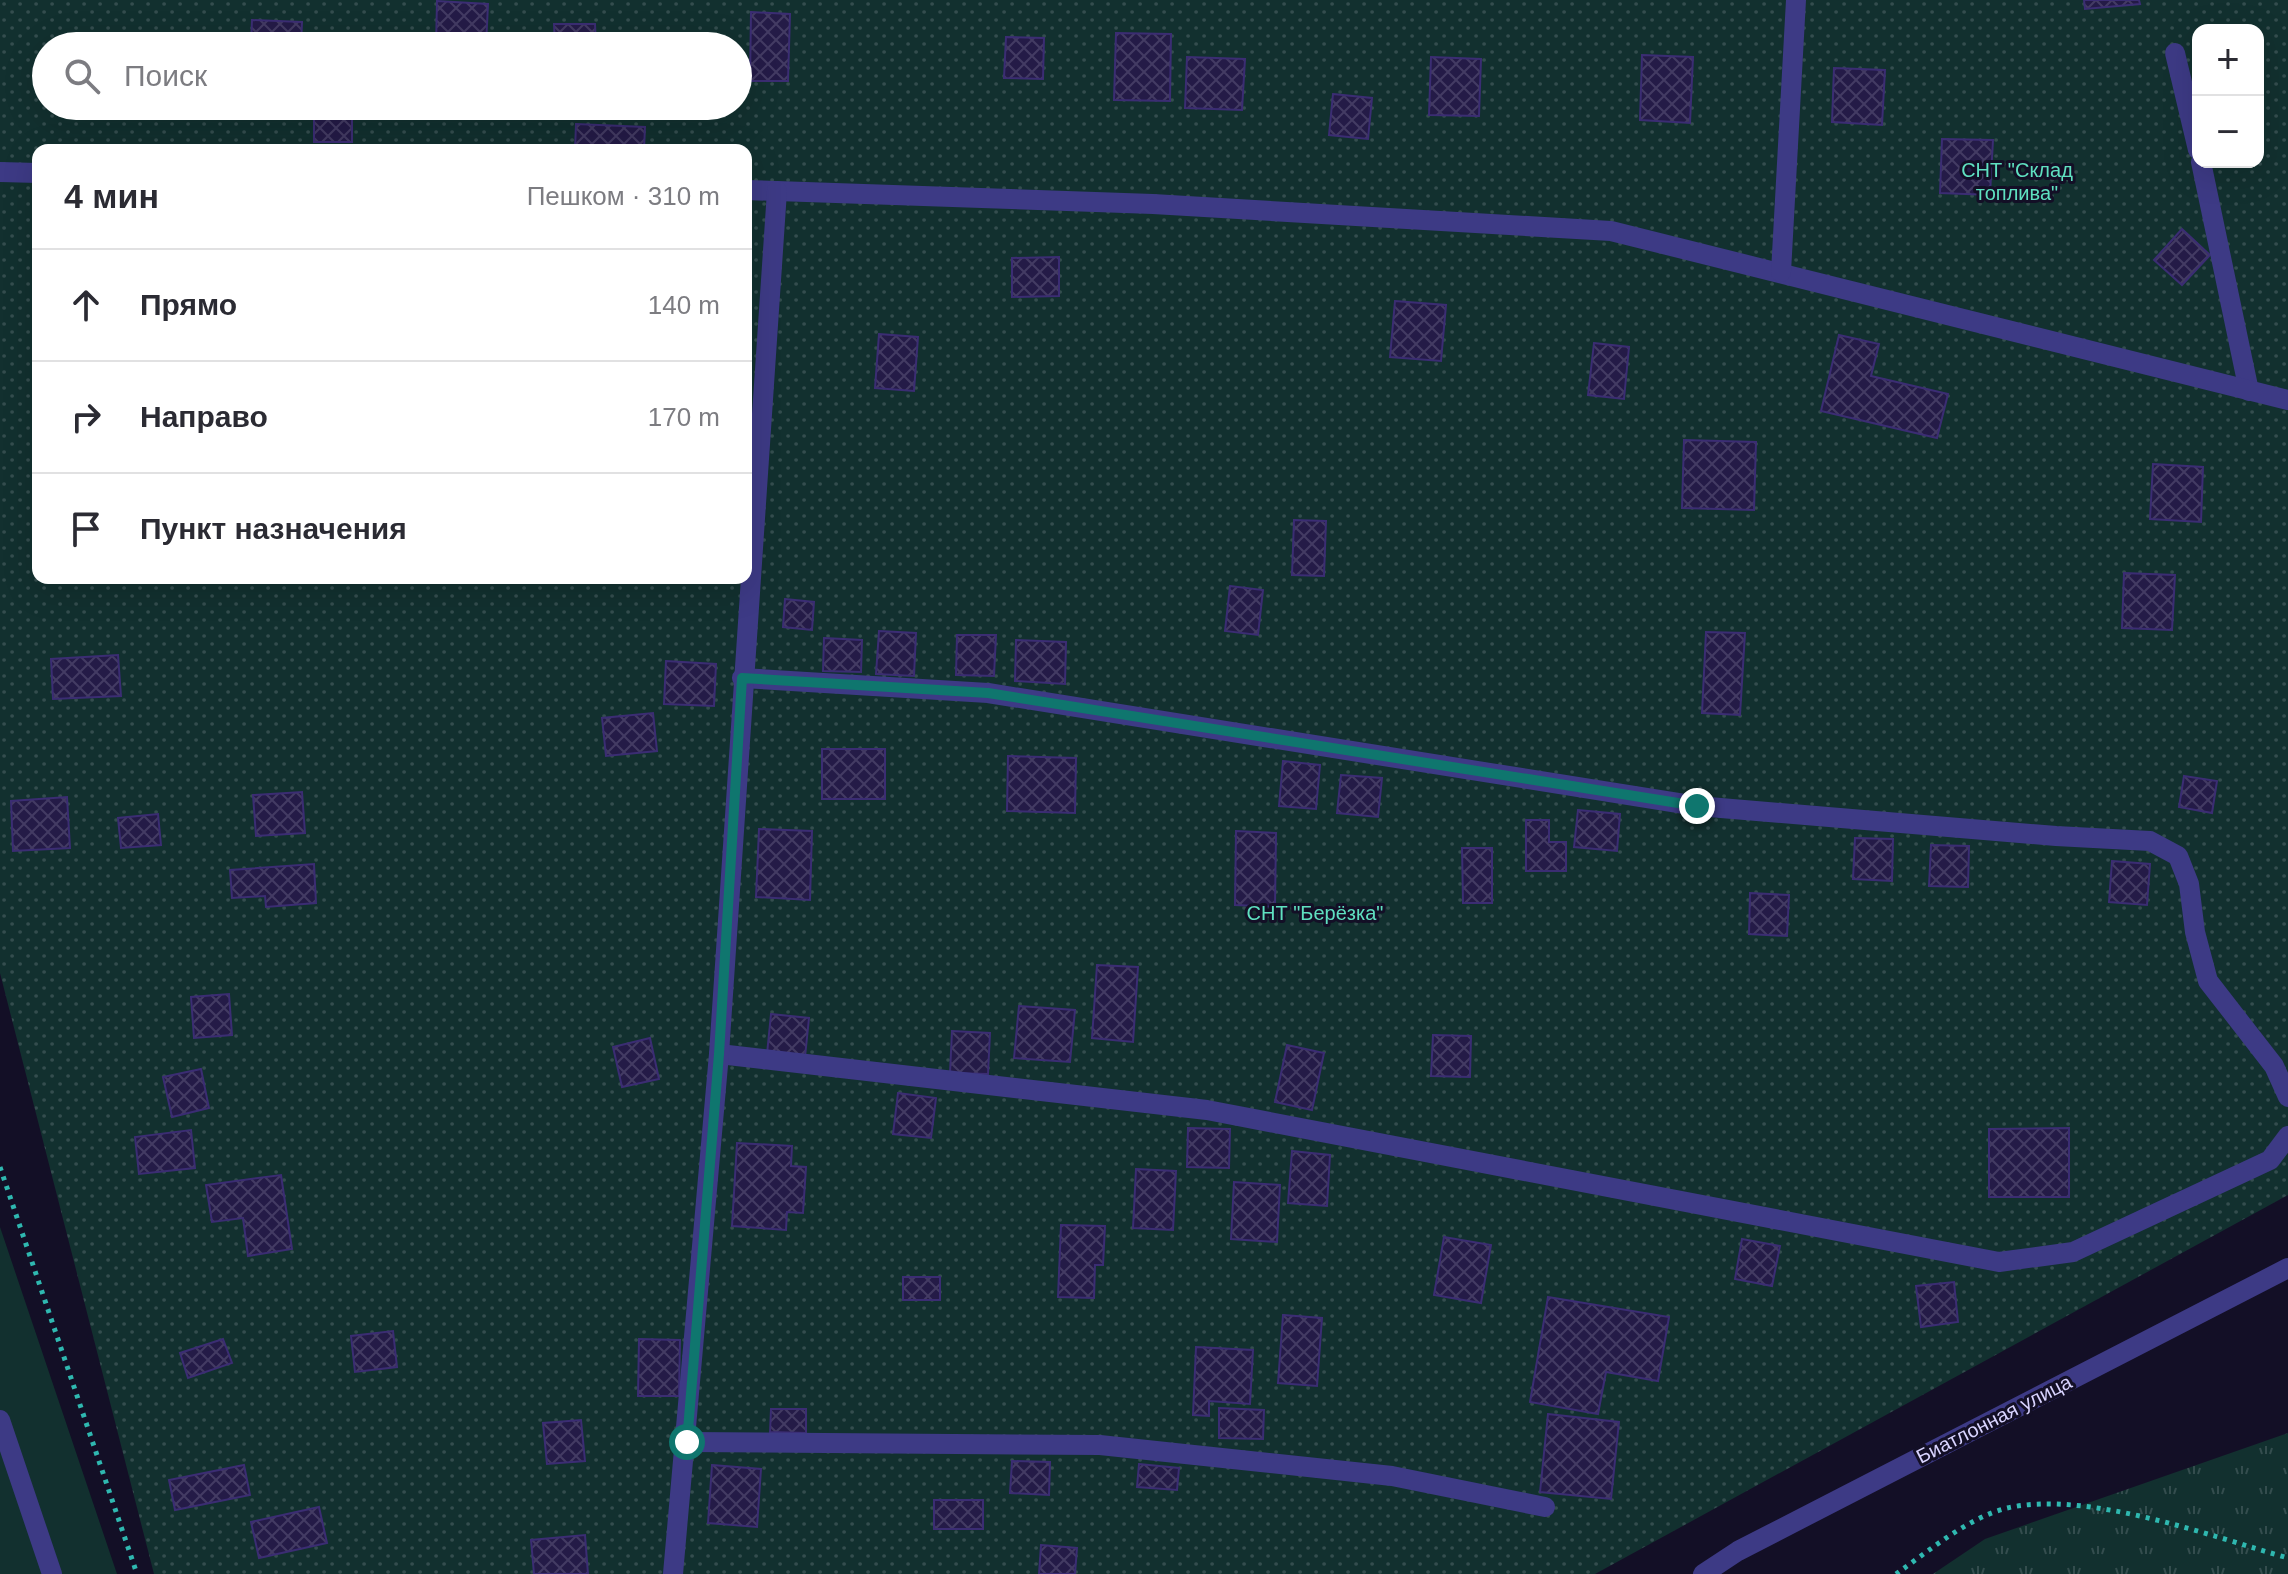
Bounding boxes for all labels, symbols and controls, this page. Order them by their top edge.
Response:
map controls [2192,24,2264,168]
button: + [2192,24,2264,96]
search box [32,32,752,120]
icon: search [60,54,104,98]
text: Поиск [124,59,207,92]
button: − [2192,96,2264,168]
park label: СНТ "Склад топлива" [1961,159,2073,204]
text: 4 мин [64,177,159,215]
text: Пешком · 310 m [527,181,720,211]
icon: ahead [64,283,108,327]
text: Прямо [140,288,237,321]
text: 140 m [648,290,720,320]
icon: right [64,395,108,439]
text: Направо [140,400,268,433]
text: 170 m [648,402,720,432]
icon: arrive [64,507,108,551]
text: Пункт назначения [140,512,407,545]
route end [1679,788,1715,824]
park label: СНТ "Берёзка" [1247,902,1383,924]
street label: Биатлонная улица [1913,1370,2076,1468]
route start [669,1424,705,1460]

